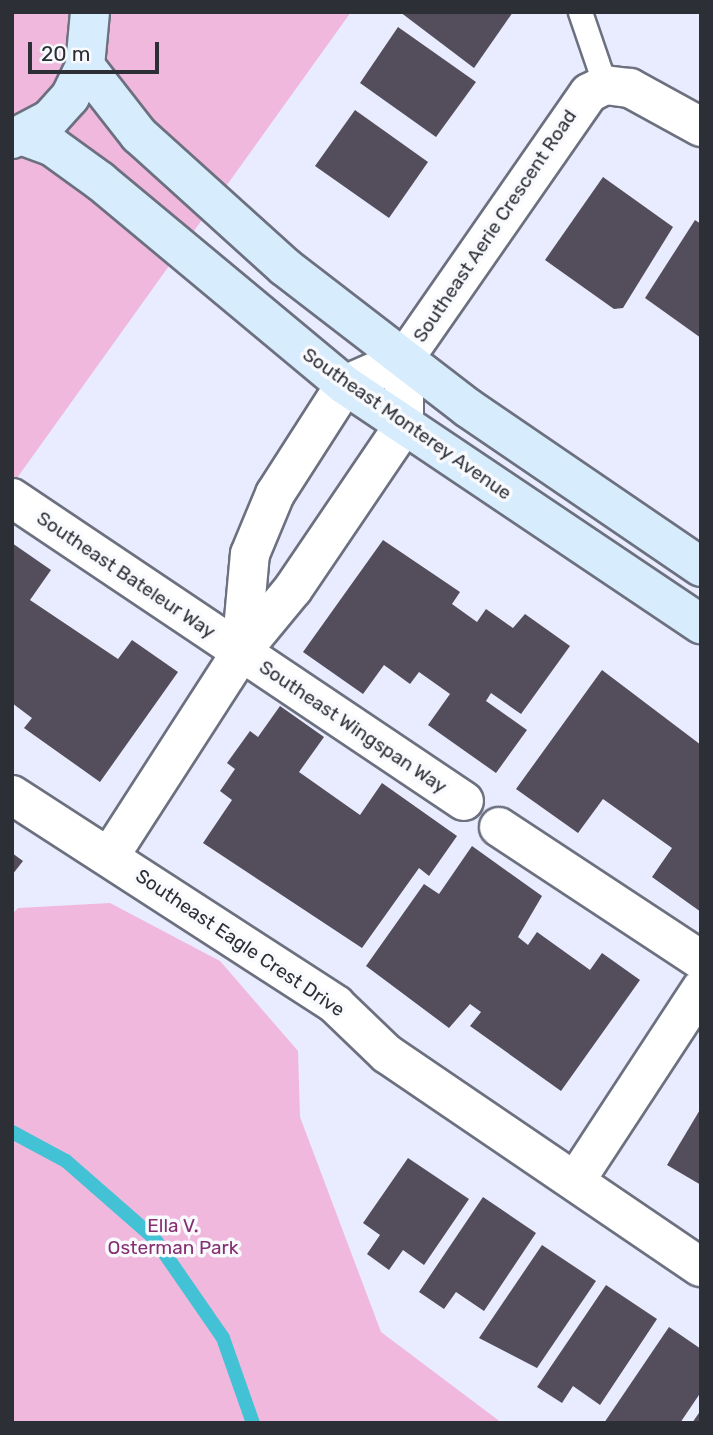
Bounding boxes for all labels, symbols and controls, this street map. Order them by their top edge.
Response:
scale bar [32,28,163,72]
text: 20 m [41,41,90,66]
street label: Southeast Aerie Crescent Road [408,105,582,347]
street label: Southeast Monterey Avenue [298,343,516,505]
street label: Southeast Bateleur Way [32,506,220,644]
street label: Southeast Wingspan Way [255,655,451,799]
street label: Southeast Eagle Crest Drive [131,864,349,1022]
park label: Ella V. Osterman Park [108,1215,238,1259]

